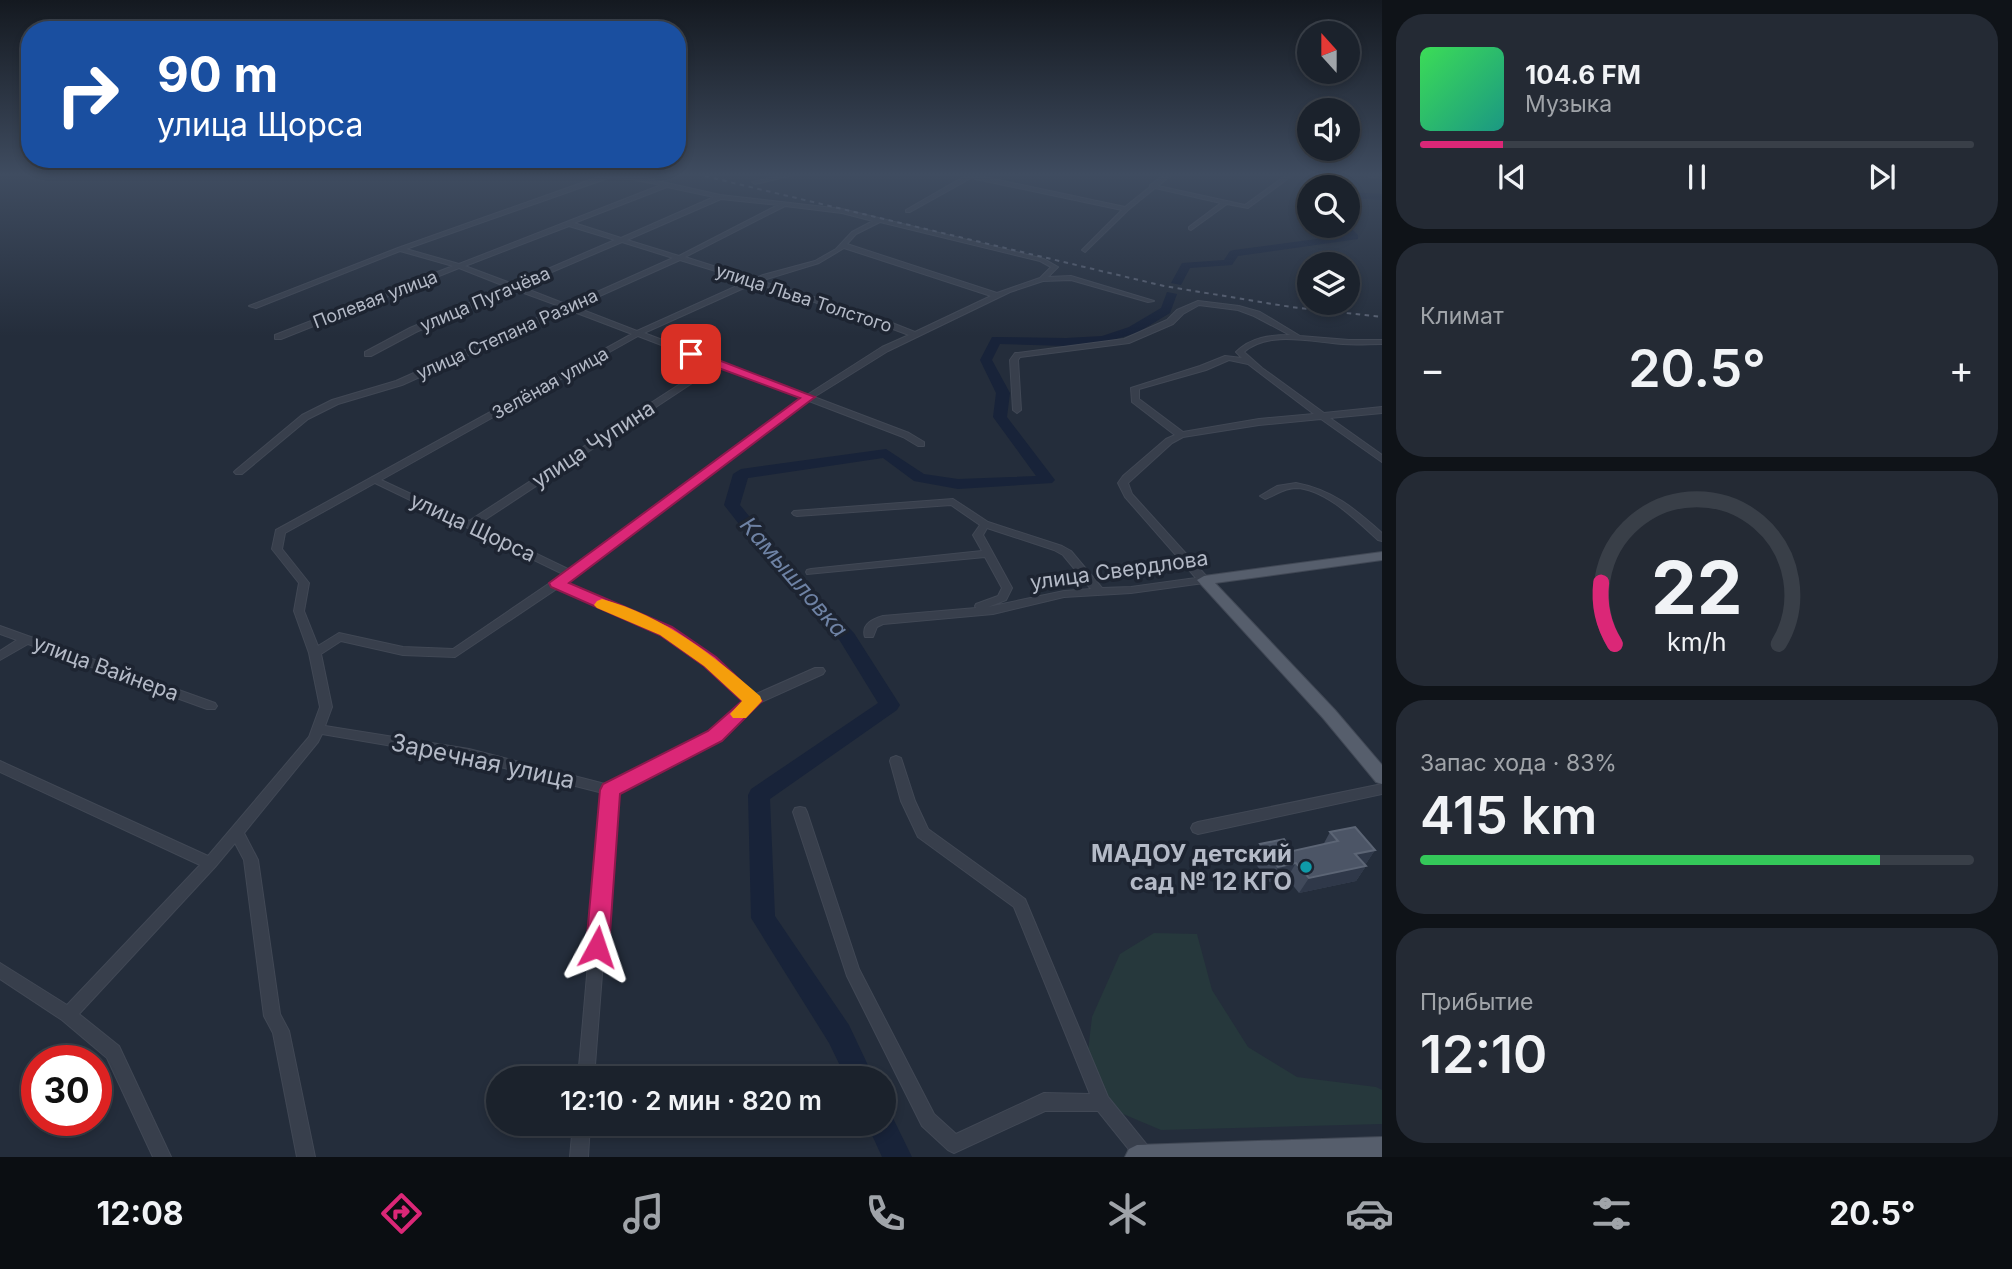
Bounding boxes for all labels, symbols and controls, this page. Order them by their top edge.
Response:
north arrow [1297,21,1360,84]
map controls [1297,21,1360,315]
text: 90 m [157,45,278,104]
icon: right [42,49,133,140]
text: 104.6 FM [1525,59,1641,90]
text: Музыка [1525,90,1612,118]
button: sound [1297,98,1360,161]
text: улица Щорса [157,105,363,144]
icon: previous [1493,158,1531,196]
icon: pause [1678,158,1716,196]
icon: next [1863,158,1901,196]
button: search [1297,175,1360,238]
button: layers [1297,252,1360,315]
street label: улица Льва Толстого [713,260,895,336]
street label: улица Пугачёва [417,262,553,336]
street label: Полевая улица [310,266,440,332]
street label: улица Степана Разина [413,284,601,384]
text: Климат [1420,302,1504,330]
pin [661,324,721,384]
icon: arrive [672,335,710,373]
text: 20.5° [1628,337,1766,400]
street label: Зелёная улица [488,342,612,424]
text: − [1420,346,1445,392]
text: + [1949,346,1974,392]
street label: улица Чупина [527,395,659,493]
street label: улица Щорса [406,487,540,567]
water label: Камышловка [734,511,854,643]
text: 22 [1651,544,1743,633]
street label: улица Свердлова [1028,545,1210,595]
text: km/h [1667,627,1727,657]
street label: улица Вайнера [30,630,182,706]
street label: Заречная улица [389,727,577,795]
text: Запас хода · 83% [1420,749,1617,777]
text: 415 km [1420,784,1597,847]
place label: МАДОУ детский сад № 12 КГО [1091,839,1292,896]
marker: МАДОУ детский сад № 12 КГО [1298,859,1314,875]
position arrow [560,910,634,984]
text: Прибытие [1420,988,1533,1016]
text: 12:10 [1420,1023,1547,1086]
speed limit sign: 30 [21,1045,112,1136]
text: 12:10 · 2 мин · 820 m [560,1085,822,1116]
icon: directions [377,1189,426,1238]
icon: music [619,1189,668,1238]
icon: phone [861,1189,910,1238]
icon: climate [1103,1189,1152,1238]
icon: car [1345,1189,1394,1238]
icon: filters [1587,1189,1636,1238]
text: 12:08 [97,1194,184,1233]
text: 20.5° [1829,1194,1915,1233]

